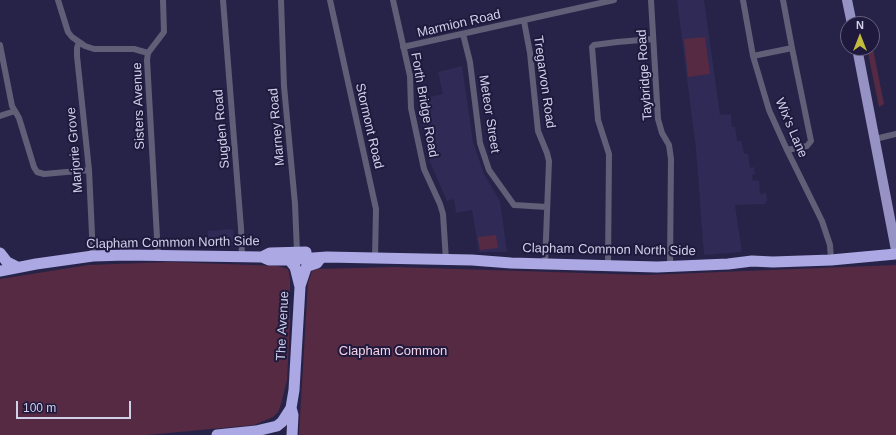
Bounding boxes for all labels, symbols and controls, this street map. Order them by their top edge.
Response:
street label: Marmion Road [416,7,502,41]
north arrow [840,16,880,56]
text: N [856,19,864,31]
street label: Taybridge Road [634,29,656,121]
street label: Tregarvon Road [530,35,558,129]
street label: Forth Bridge Road [407,51,441,159]
street label: Sisters Avenue [130,62,148,150]
street label: Meteor Street [475,74,503,154]
street label: Stormont Road [352,82,386,170]
street label: Marney Road [266,87,288,167]
street label: Sugden Road [211,89,233,169]
street label: Wix's Lane [771,96,811,160]
street label: Marjorie Grove [63,107,87,193]
street label: Clapham Common North Side [86,234,260,252]
street label: Clapham Common North Side [522,241,696,259]
street label: The Avenue [273,291,293,361]
park label: Clapham Common [339,343,447,359]
scale bar [18,393,133,419]
text: 100 m [23,401,56,415]

